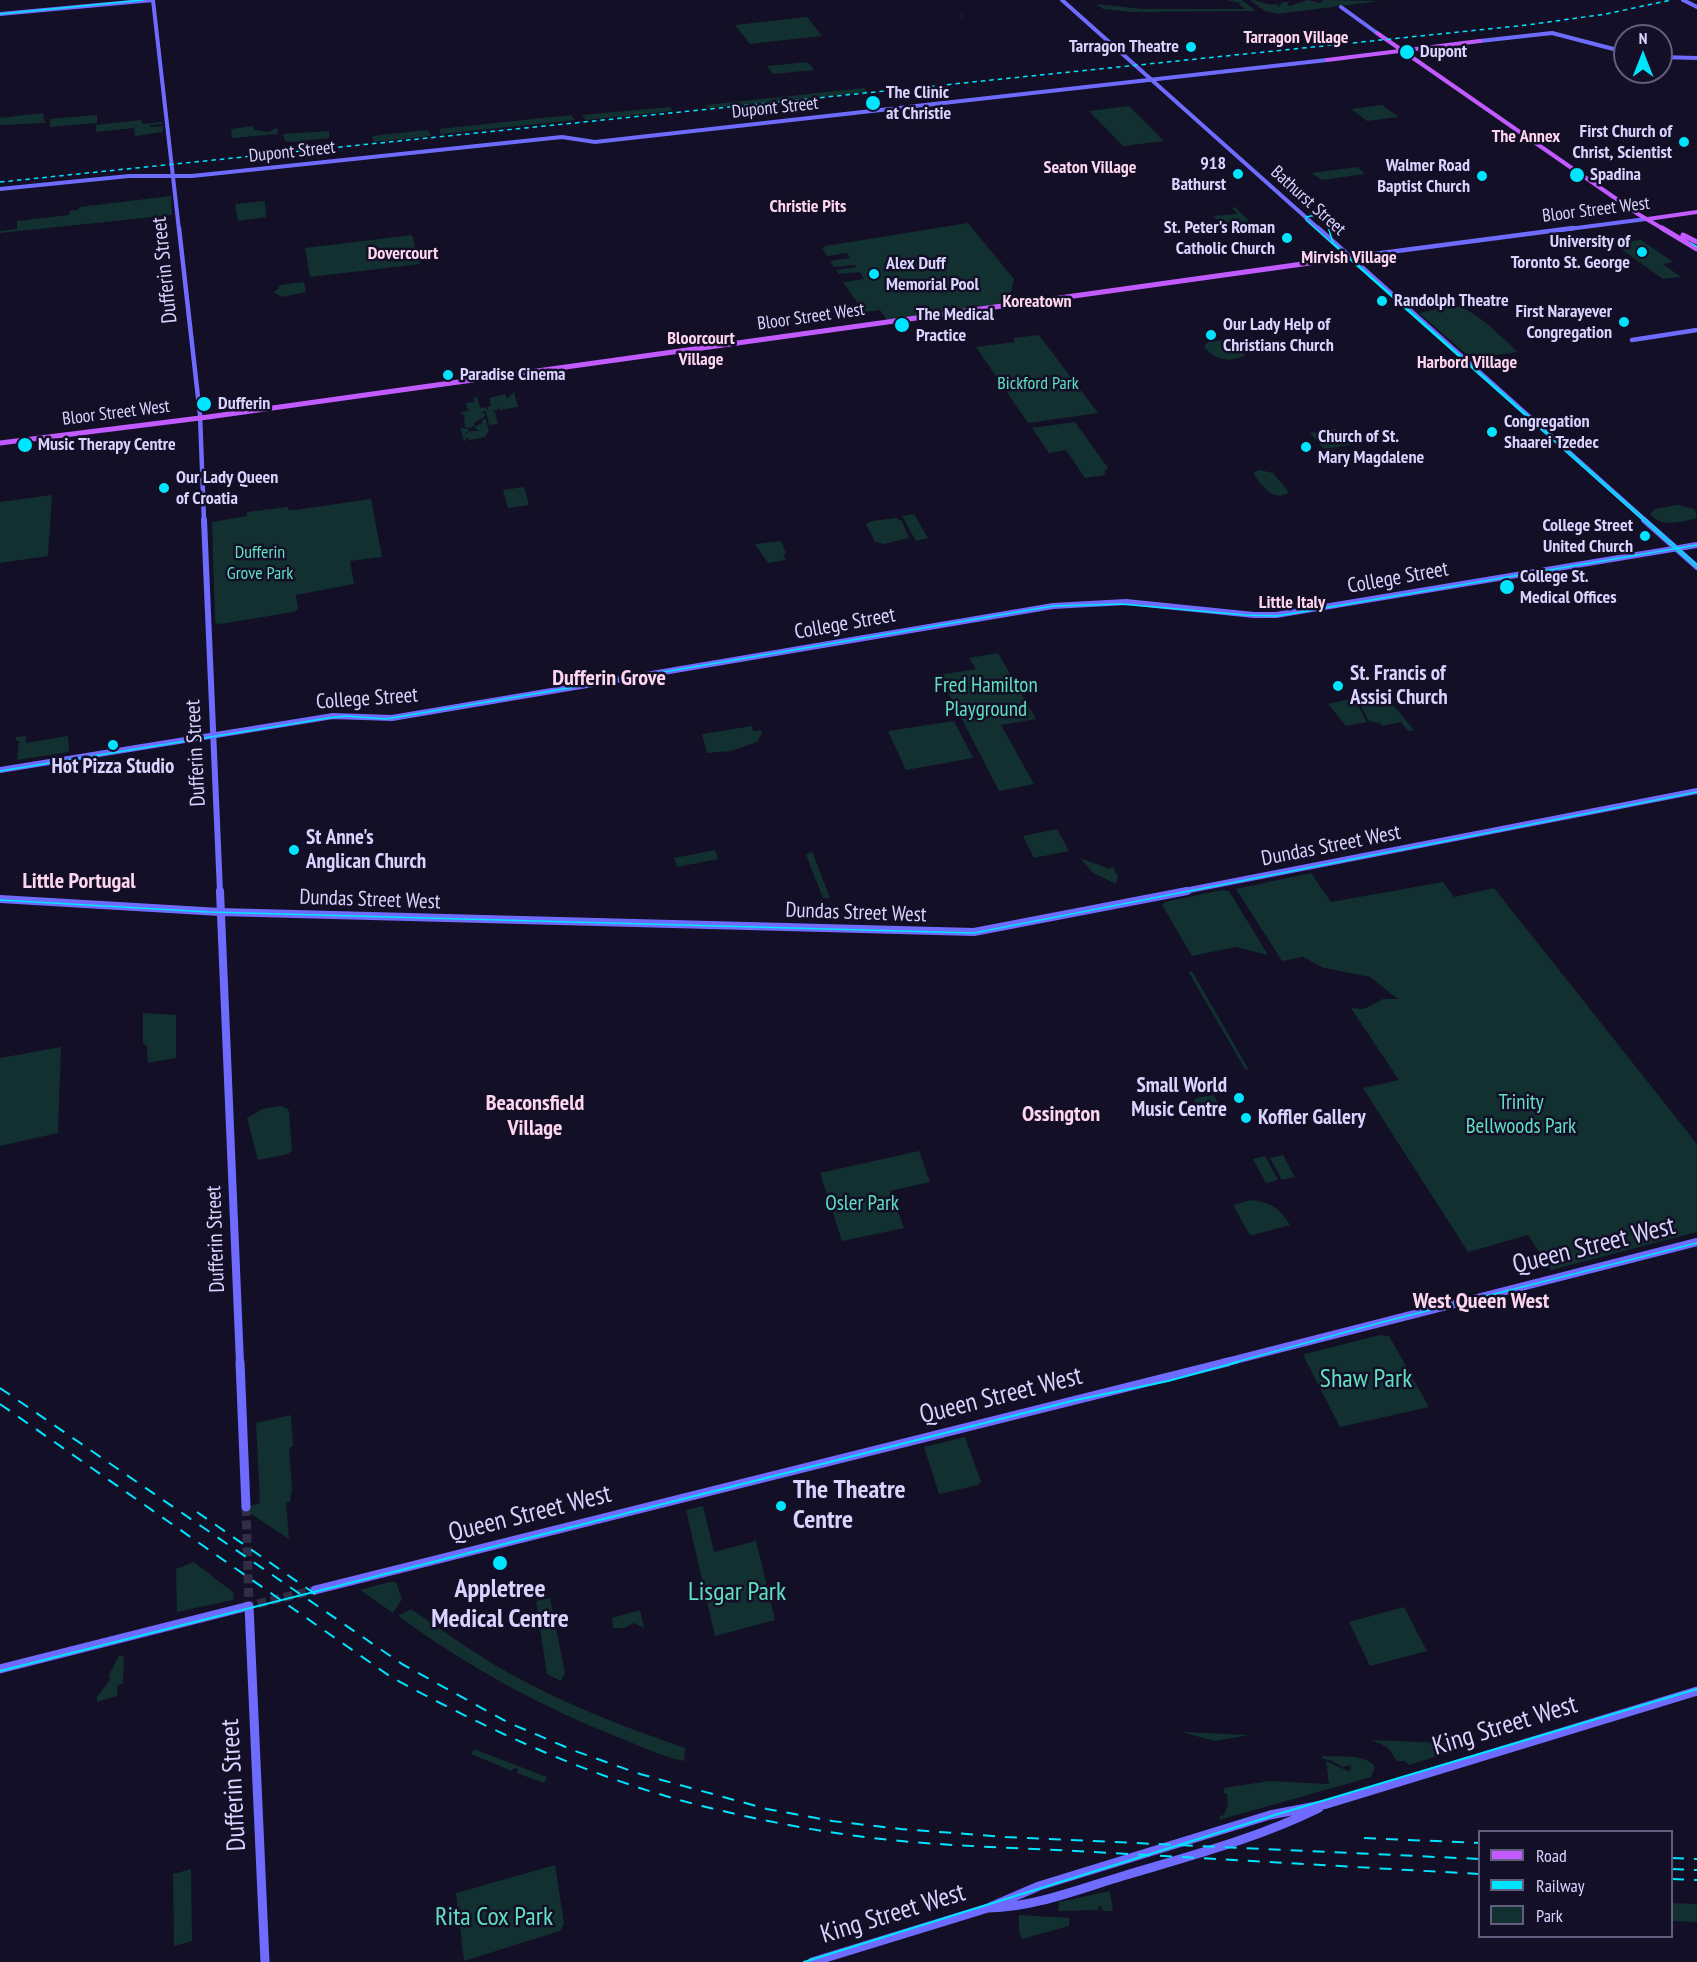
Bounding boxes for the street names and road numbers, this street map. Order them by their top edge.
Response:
street label: Dupont Street [731,93,819,123]
street label: Dupont Street [248,137,336,167]
street label: Bathurst Street [1266,162,1350,240]
street label: Bloor Street West [1541,193,1651,227]
street label: Dufferin Street [147,216,183,324]
street label: Bloor Street West [756,299,866,335]
street label: Bloor Street West [61,396,171,430]
street label: College Street [1346,557,1450,599]
street label: College Street [793,603,897,645]
street label: College Street [315,683,419,715]
street label: Dufferin Street [181,699,211,807]
street label: Dundas Street West [1259,820,1403,872]
street label: Dundas Street West [299,885,441,915]
street label: Dundas Street West [785,898,927,928]
street label: Dufferin Street [202,1185,230,1293]
street label: Queen Street West [1510,1211,1678,1281]
street label: Queen Street West [917,1361,1085,1431]
street label: Queen Street West [446,1479,614,1549]
street label: King Street West [1429,1689,1581,1763]
street label: Dufferin Street [215,1718,253,1852]
street label: King Street West [817,1877,969,1951]

